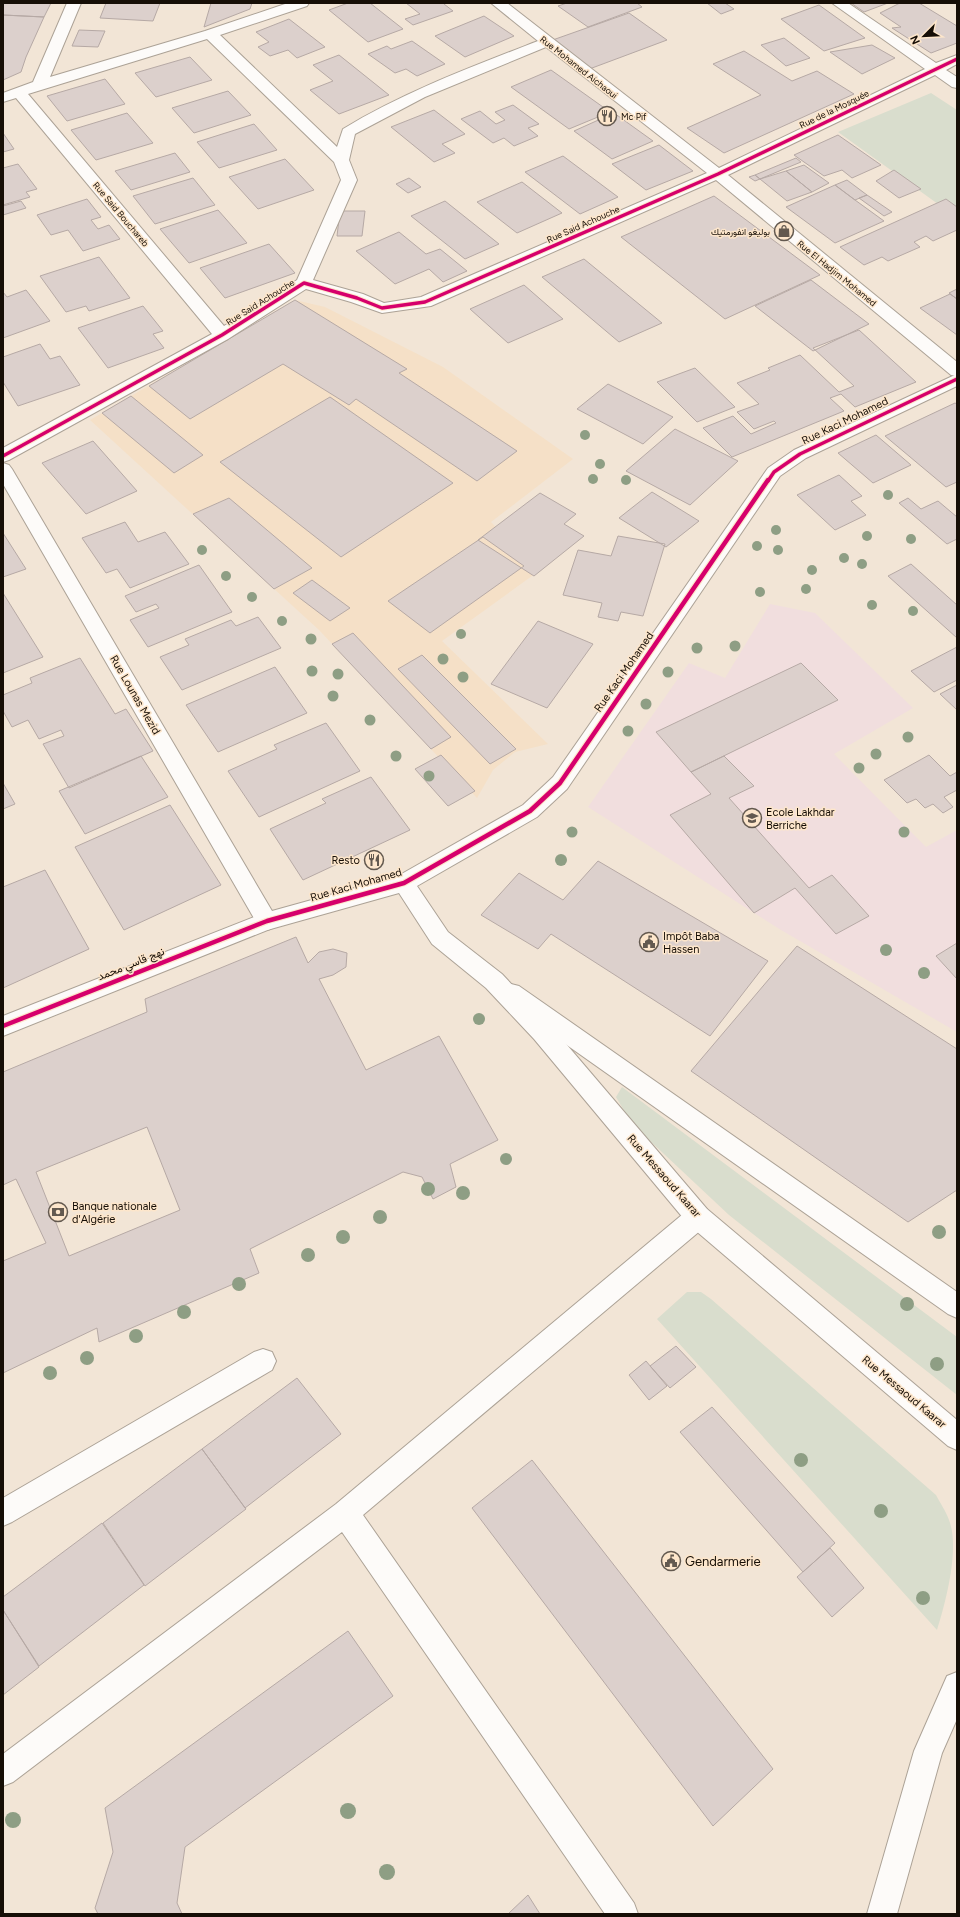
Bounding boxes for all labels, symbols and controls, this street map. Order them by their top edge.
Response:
north arrow [904,16,944,56]
street label: Rue Mohamed Aichaoui [538,33,620,101]
text: N [908,33,923,46]
street label: Rue de la Mosquée [797,87,871,131]
restaurant icon: Mc Pif [596,105,618,127]
place label: Mc Pif [621,111,647,122]
street label: Rue Said Bouchareb [91,179,151,249]
street label: Rue Said Achouche [545,203,621,245]
shop icon: بوليغو انفورمتيك [773,220,795,242]
place label: بوليغو انفورمتيك [711,226,770,238]
street label: Rue El Hadjim Mohamed [795,238,879,308]
street label: Rue Said Achouche [224,277,296,327]
street label: Rue Kaci Mohamed [800,394,890,448]
street label: Rue Kaci Mohamed [592,630,656,714]
street label: Rue Lounas Mezid [107,653,163,737]
place label: Ecole Lakhdar Berriche [766,806,835,832]
school or university icon: Ecole Lakhdar Berriche [741,807,763,829]
restaurant icon: Resto [363,849,385,871]
place label: Resto [331,854,360,867]
street label: Rue Kaci Mohamed [309,866,403,904]
place label: Impôt Baba Hassen [663,930,720,956]
public building icon: Impôt Baba Hassen [638,931,660,953]
street label: نهج قاسي محمد [96,945,167,986]
street label: Rue Messaoud Kaarar [624,1132,704,1220]
place label: Banque nationale d'Algérie [72,1200,157,1226]
bank icon: Banque nationale d'Algérie [47,1201,69,1223]
street label: Rue Messaoud Kaarar [859,1353,949,1431]
public building icon: Gendarmerie [660,1550,682,1572]
place label: Gendarmerie [685,1554,761,1569]

